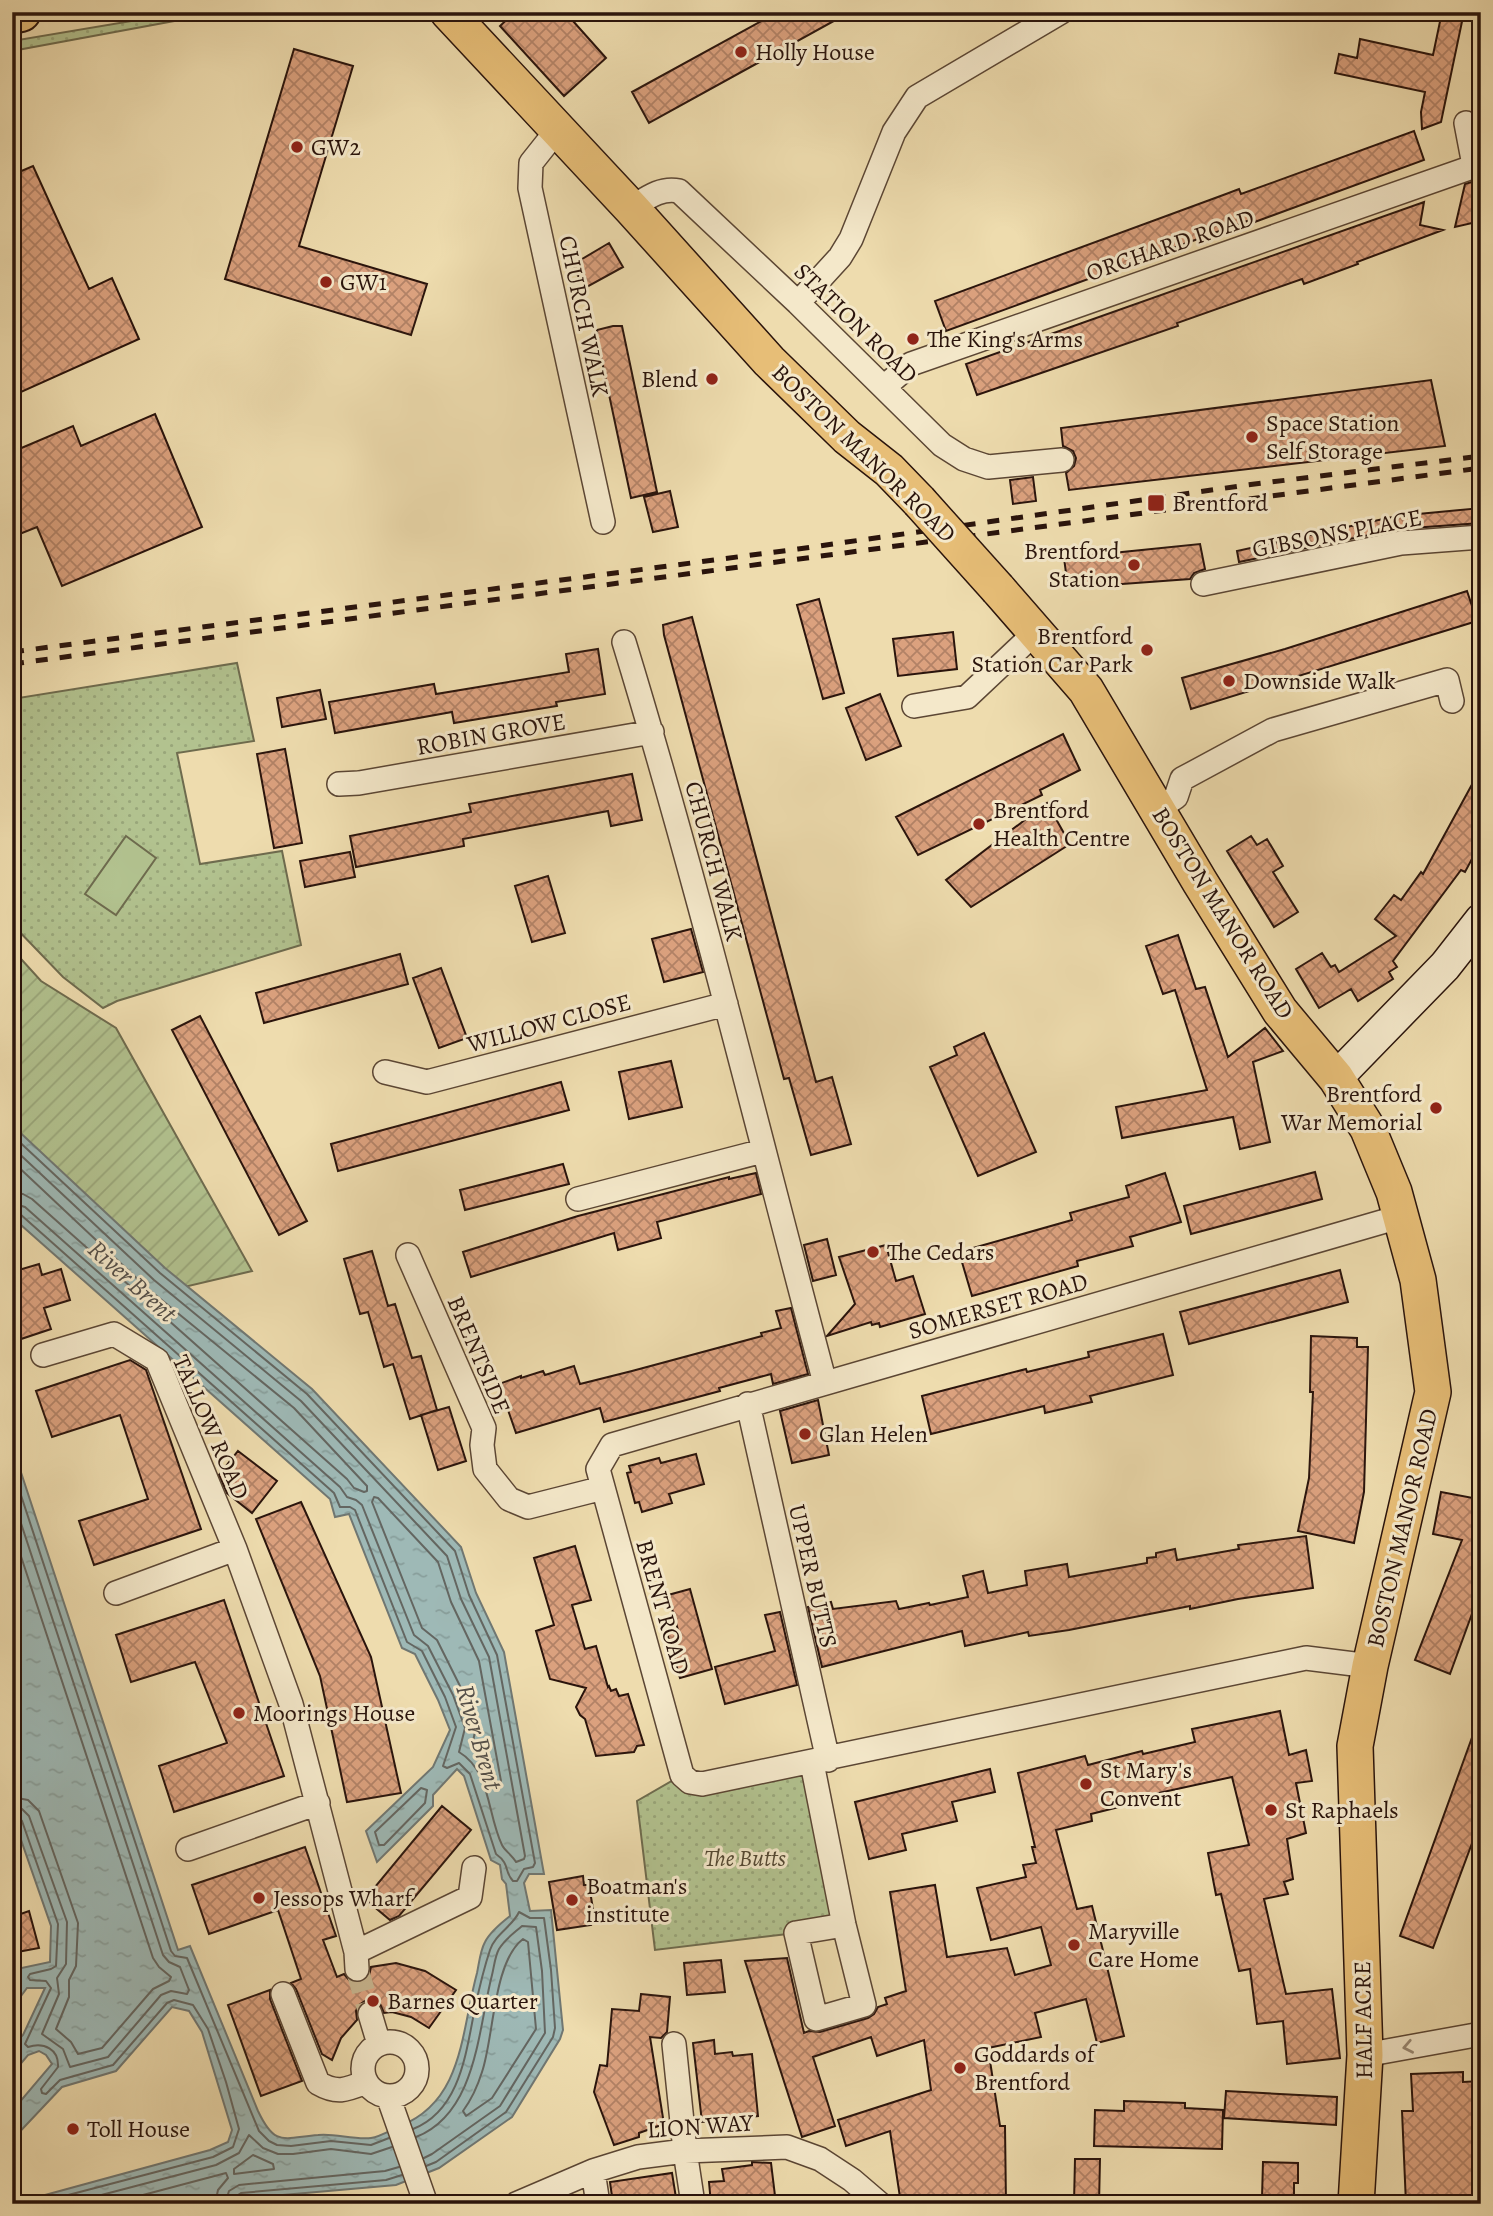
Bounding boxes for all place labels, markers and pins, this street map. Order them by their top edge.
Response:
place label: Holly House [755,36,875,68]
marker: Holly House [733,44,749,60]
place label: GW2 [311,131,361,163]
marker: GW2 [289,139,305,155]
place label: GW1 [340,266,387,298]
marker: GW1 [318,274,334,290]
place label: The King's Arms [927,323,1083,355]
marker: The King's Arms [905,331,921,347]
place label: Blend [641,363,698,395]
marker: Blend [704,371,720,387]
place label: Space Station Self Storage [1266,407,1400,467]
marker: Space Station Self Storage [1244,429,1260,445]
place label: Brentford [1172,487,1268,519]
marker: Brentford [1146,493,1166,513]
place label: Brentford Station [1024,535,1120,595]
marker: Brentford Station [1126,557,1142,573]
place label: Brentford Station Car Park [971,620,1133,680]
marker: Brentford Station Car Park [1139,642,1155,658]
place label: Downside Walk [1243,665,1396,697]
marker: Downside Walk [1221,673,1237,689]
place label: Brentford Health Centre [993,794,1130,854]
marker: Brentford Health Centre [971,816,987,832]
place label: Brentford War Memorial [1280,1078,1422,1138]
marker: Brentford War Memorial [1428,1100,1444,1116]
place label: The Cedars [887,1236,994,1268]
marker: The Cedars [865,1244,881,1260]
place label: Glan Helen [819,1418,928,1450]
marker: Glan Helen [797,1426,813,1442]
place label: Moorings House [253,1697,415,1729]
marker: Moorings House [231,1705,247,1721]
place label: St Mary's Convent [1100,1754,1192,1814]
marker: St Mary's Convent [1078,1776,1094,1792]
place label: St Raphaels [1285,1794,1399,1826]
marker: St Raphaels [1263,1802,1279,1818]
place label: Boatman's institute [586,1870,687,1930]
place label: Jessops Wharf [273,1882,415,1914]
marker: Jessops Wharf [251,1890,267,1906]
marker: Boatman's institute [564,1892,580,1908]
place label: Maryville Care Home [1088,1915,1199,1975]
marker: Maryville Care Home [1066,1937,1082,1953]
place label: Barnes Quarter [387,1985,538,2017]
marker: Barnes Quarter [365,1993,381,2009]
place label: Goddards of Brentford [974,2038,1098,2098]
marker: Goddards of Brentford [952,2060,968,2076]
place label: Toll House [87,2113,190,2145]
marker: Toll House [65,2121,81,2137]

